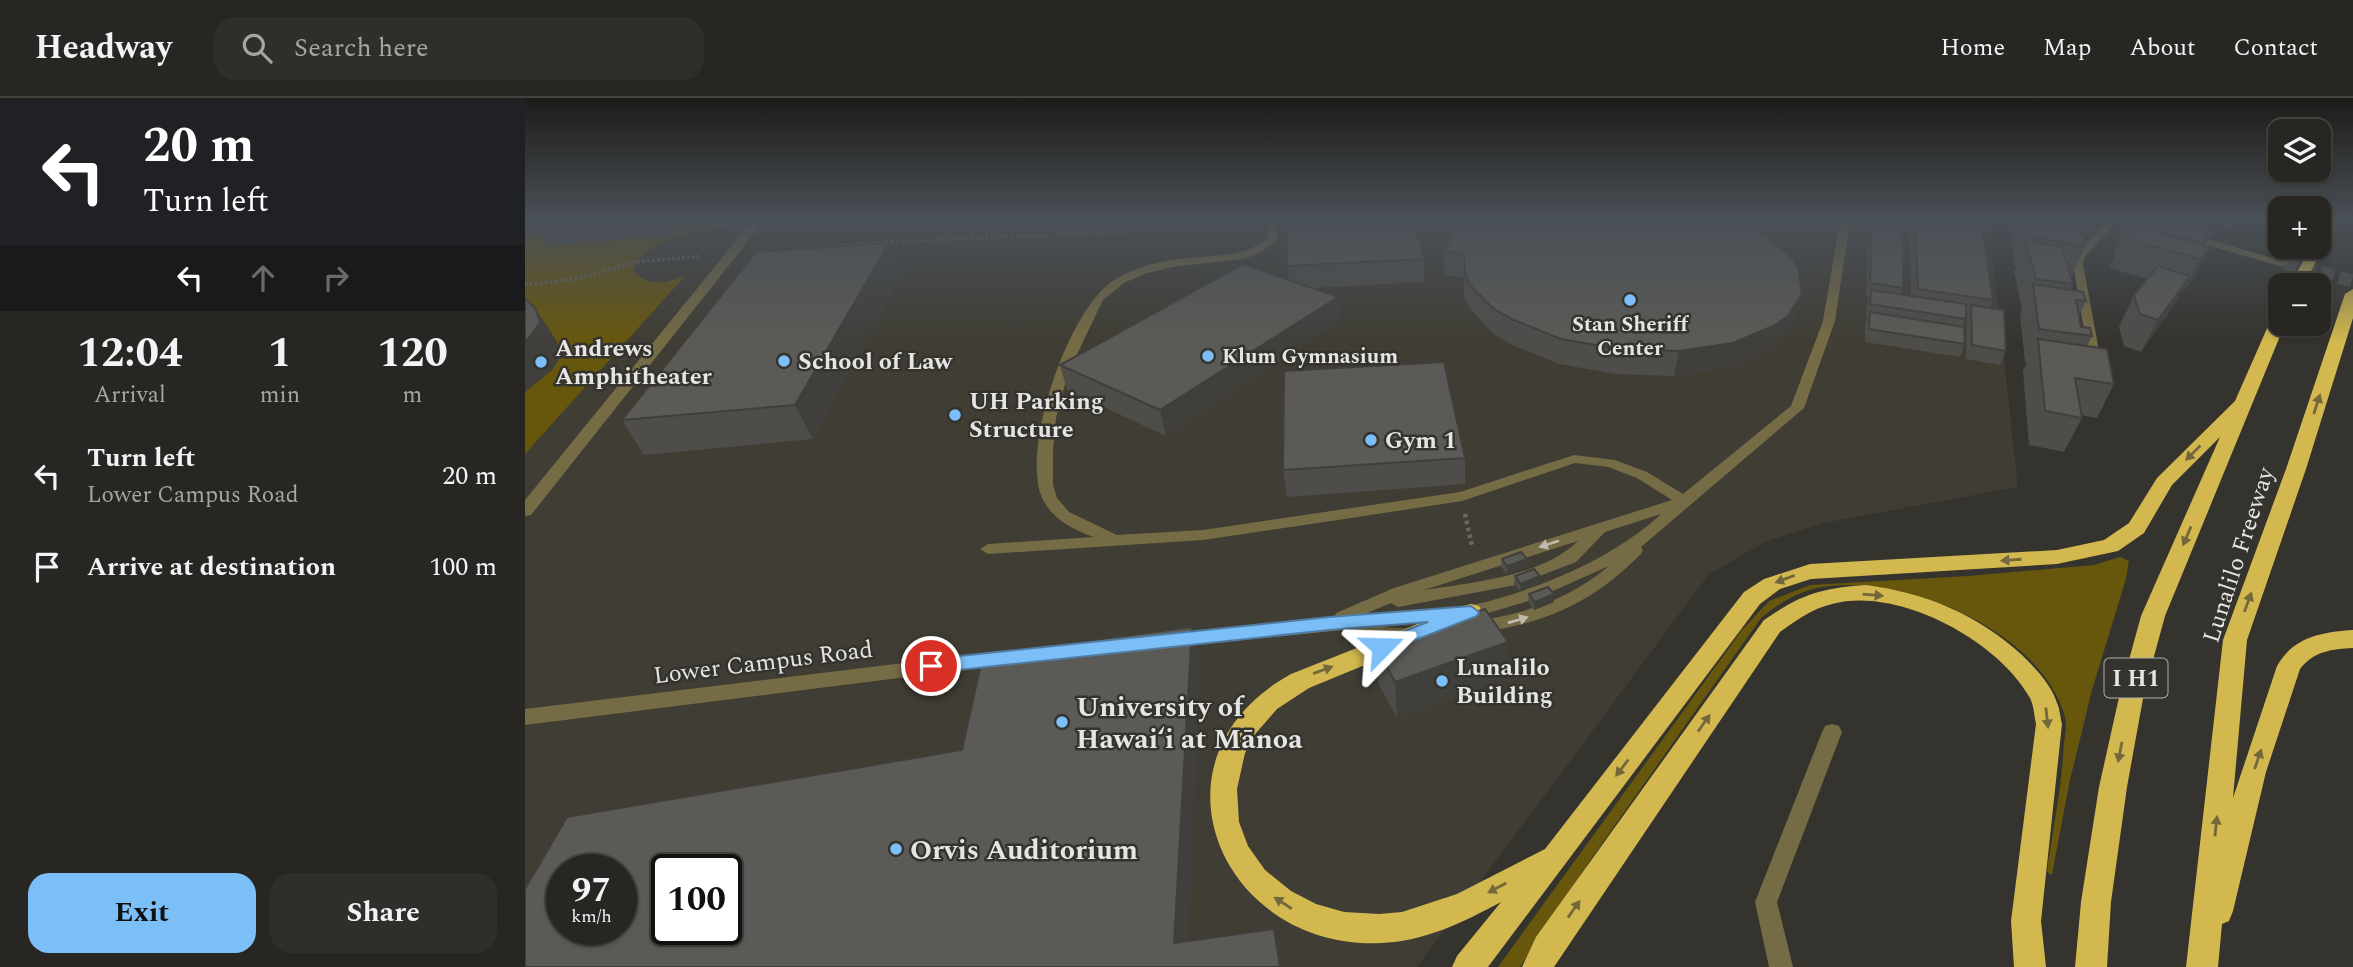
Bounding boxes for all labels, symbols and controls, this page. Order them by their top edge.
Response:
search box [214,17,704,80]
text: Headway [35,23,172,73]
text: Search here [294,28,429,68]
icon: search [238,29,276,67]
text: Home [1940,30,2005,66]
text: Map [2043,30,2091,66]
text: About [2129,30,2195,66]
text: Contact [2233,30,2318,66]
text: 20 m [143,109,254,184]
map controls [2268,119,2331,336]
button: layers [2268,119,2331,182]
icon: left [28,126,119,217]
text: Turn left [143,177,269,226]
button: + [2268,196,2331,259]
icon: left [171,259,209,297]
icon: ahead [244,259,282,297]
icon: right [317,259,355,297]
button: − [2268,273,2331,336]
marker: Stan Sheriff Center [1622,292,1638,308]
place label: Stan Sheriff Center [1572,309,1689,365]
text: 12:04 [77,322,183,385]
text: 1 [268,322,292,385]
text: 120 [377,322,448,385]
place label: Andrews Amphitheater [555,331,713,395]
place label: Klum Gymnasium [1222,341,1398,373]
place label: School of Law [798,344,954,380]
marker: Klum Gymnasium [1200,348,1216,364]
marker: School of Law [776,353,792,369]
marker: Andrews Amphitheater [533,354,549,370]
text: Arrival [94,378,166,413]
text: min [260,378,300,413]
text: m [403,378,422,413]
place label: UH Parking Structure [969,384,1104,448]
one-way arrow [2313,393,2323,414]
marker: UH Parking Structure [947,407,963,423]
place label: Gym 1 [1385,423,1456,459]
marker: Gym 1 [1363,432,1379,448]
text: Turn left [87,438,195,478]
one-way arrow [2185,444,2201,461]
text: 20 m [442,456,497,496]
icon: left [28,457,66,495]
street label: Lunalilo Freeway [2194,461,2285,648]
text: Lower Campus Road [87,478,299,513]
one-way arrow [2181,525,2192,546]
one-way arrow [1539,539,1560,550]
text: Arrive at destination [87,547,336,587]
text: 100 m [429,547,497,587]
icon: arrive [28,548,66,586]
one-way arrow [1999,554,2021,565]
one-way arrow [1774,574,1795,585]
one-way arrow [1862,590,1884,601]
one-way arrow [2243,591,2254,612]
position arrow [1345,610,1419,684]
one-way arrow [1507,615,1528,625]
street label: Lower Campus Road [651,632,875,694]
pin [901,636,961,696]
icon: arrive [912,647,950,685]
place label: Lunalilo Building [1456,650,1553,714]
road number: I H1 [2105,658,2167,698]
one-way arrow [1313,664,1334,675]
marker: Lunalilo Building [1434,673,1450,689]
place label: University of Hawaiʻi at Mānoa [1076,686,1303,761]
one-way arrow [2041,707,2052,729]
marker: University of Hawaiʻi at Mānoa [1054,714,1070,730]
one-way arrow [1697,714,1711,732]
one-way arrow [2114,741,2125,763]
one-way arrow [2253,748,2264,769]
one-way arrow [1616,759,1630,777]
one-way arrow [2211,815,2222,837]
place label: Orvis Auditorium [910,829,1138,872]
marker: Orvis Auditorium [888,841,904,857]
speed limit sign: 100 [651,854,742,945]
text: 97 [572,864,611,917]
button: Exit [28,873,256,953]
button: Share [270,873,497,953]
one-way arrow [1486,881,1506,893]
one-way arrow [1273,896,1293,909]
one-way arrow [1567,900,1581,918]
text: km/h [571,903,612,930]

